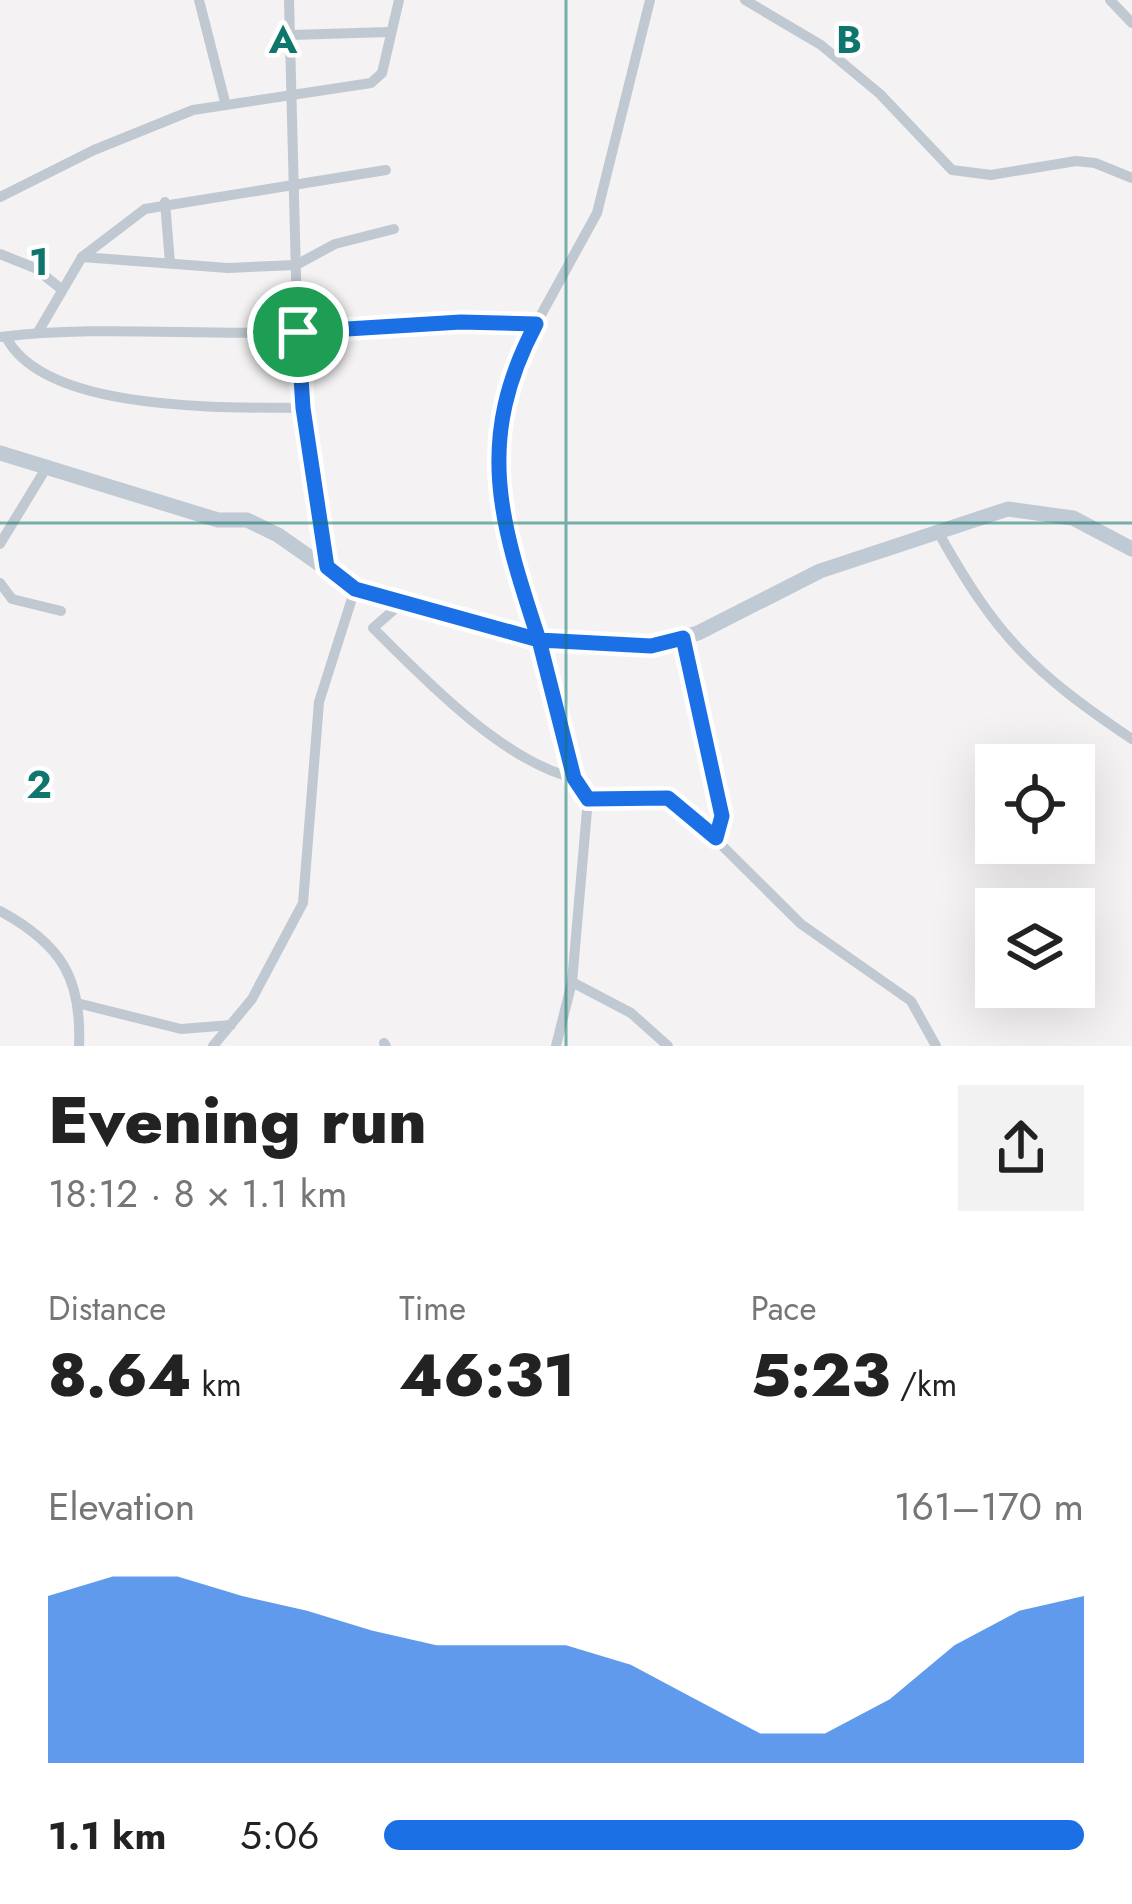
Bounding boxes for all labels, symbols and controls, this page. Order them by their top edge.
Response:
text: A [268,11,298,68]
text: B [836,11,862,68]
text: 1 [29,233,49,290]
pin [247,281,349,383]
icon: arrive [265,299,331,365]
map controls [975,744,1095,1008]
button: locate [975,744,1095,864]
text: 2 [26,756,52,813]
button: layers [975,888,1095,1008]
text: Evening run [48,1072,427,1168]
button: share [958,1085,1084,1211]
text: 18:12 · 8 × 1.1 km [48,1165,347,1222]
text: Distance [48,1285,166,1332]
text: Time [399,1285,466,1332]
text: Pace [751,1285,816,1332]
text: 8.64 [48,1332,192,1419]
text: 46:31 [399,1332,575,1419]
text: 5:23 [751,1332,890,1419]
text: km [192,1361,242,1408]
text: /km [890,1361,957,1408]
text: Elevation [48,1478,195,1535]
text: 161–170 m [894,1478,1084,1535]
text: 1.1 km [48,1807,166,1864]
text: 5:06 [240,1807,320,1864]

